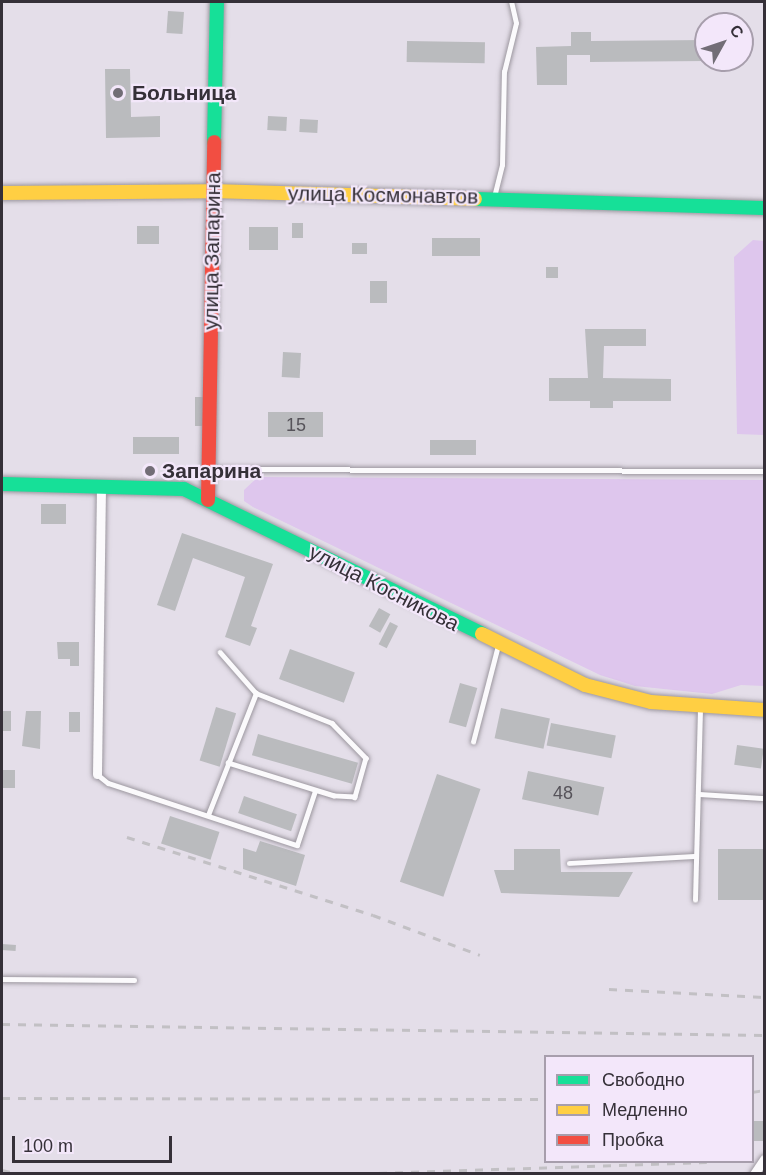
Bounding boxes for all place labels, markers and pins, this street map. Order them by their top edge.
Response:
place label: Больница [132,80,236,106]
marker: Больница [109,84,127,102]
place label: Запарина [162,458,261,484]
marker: Запарина [143,464,157,478]

